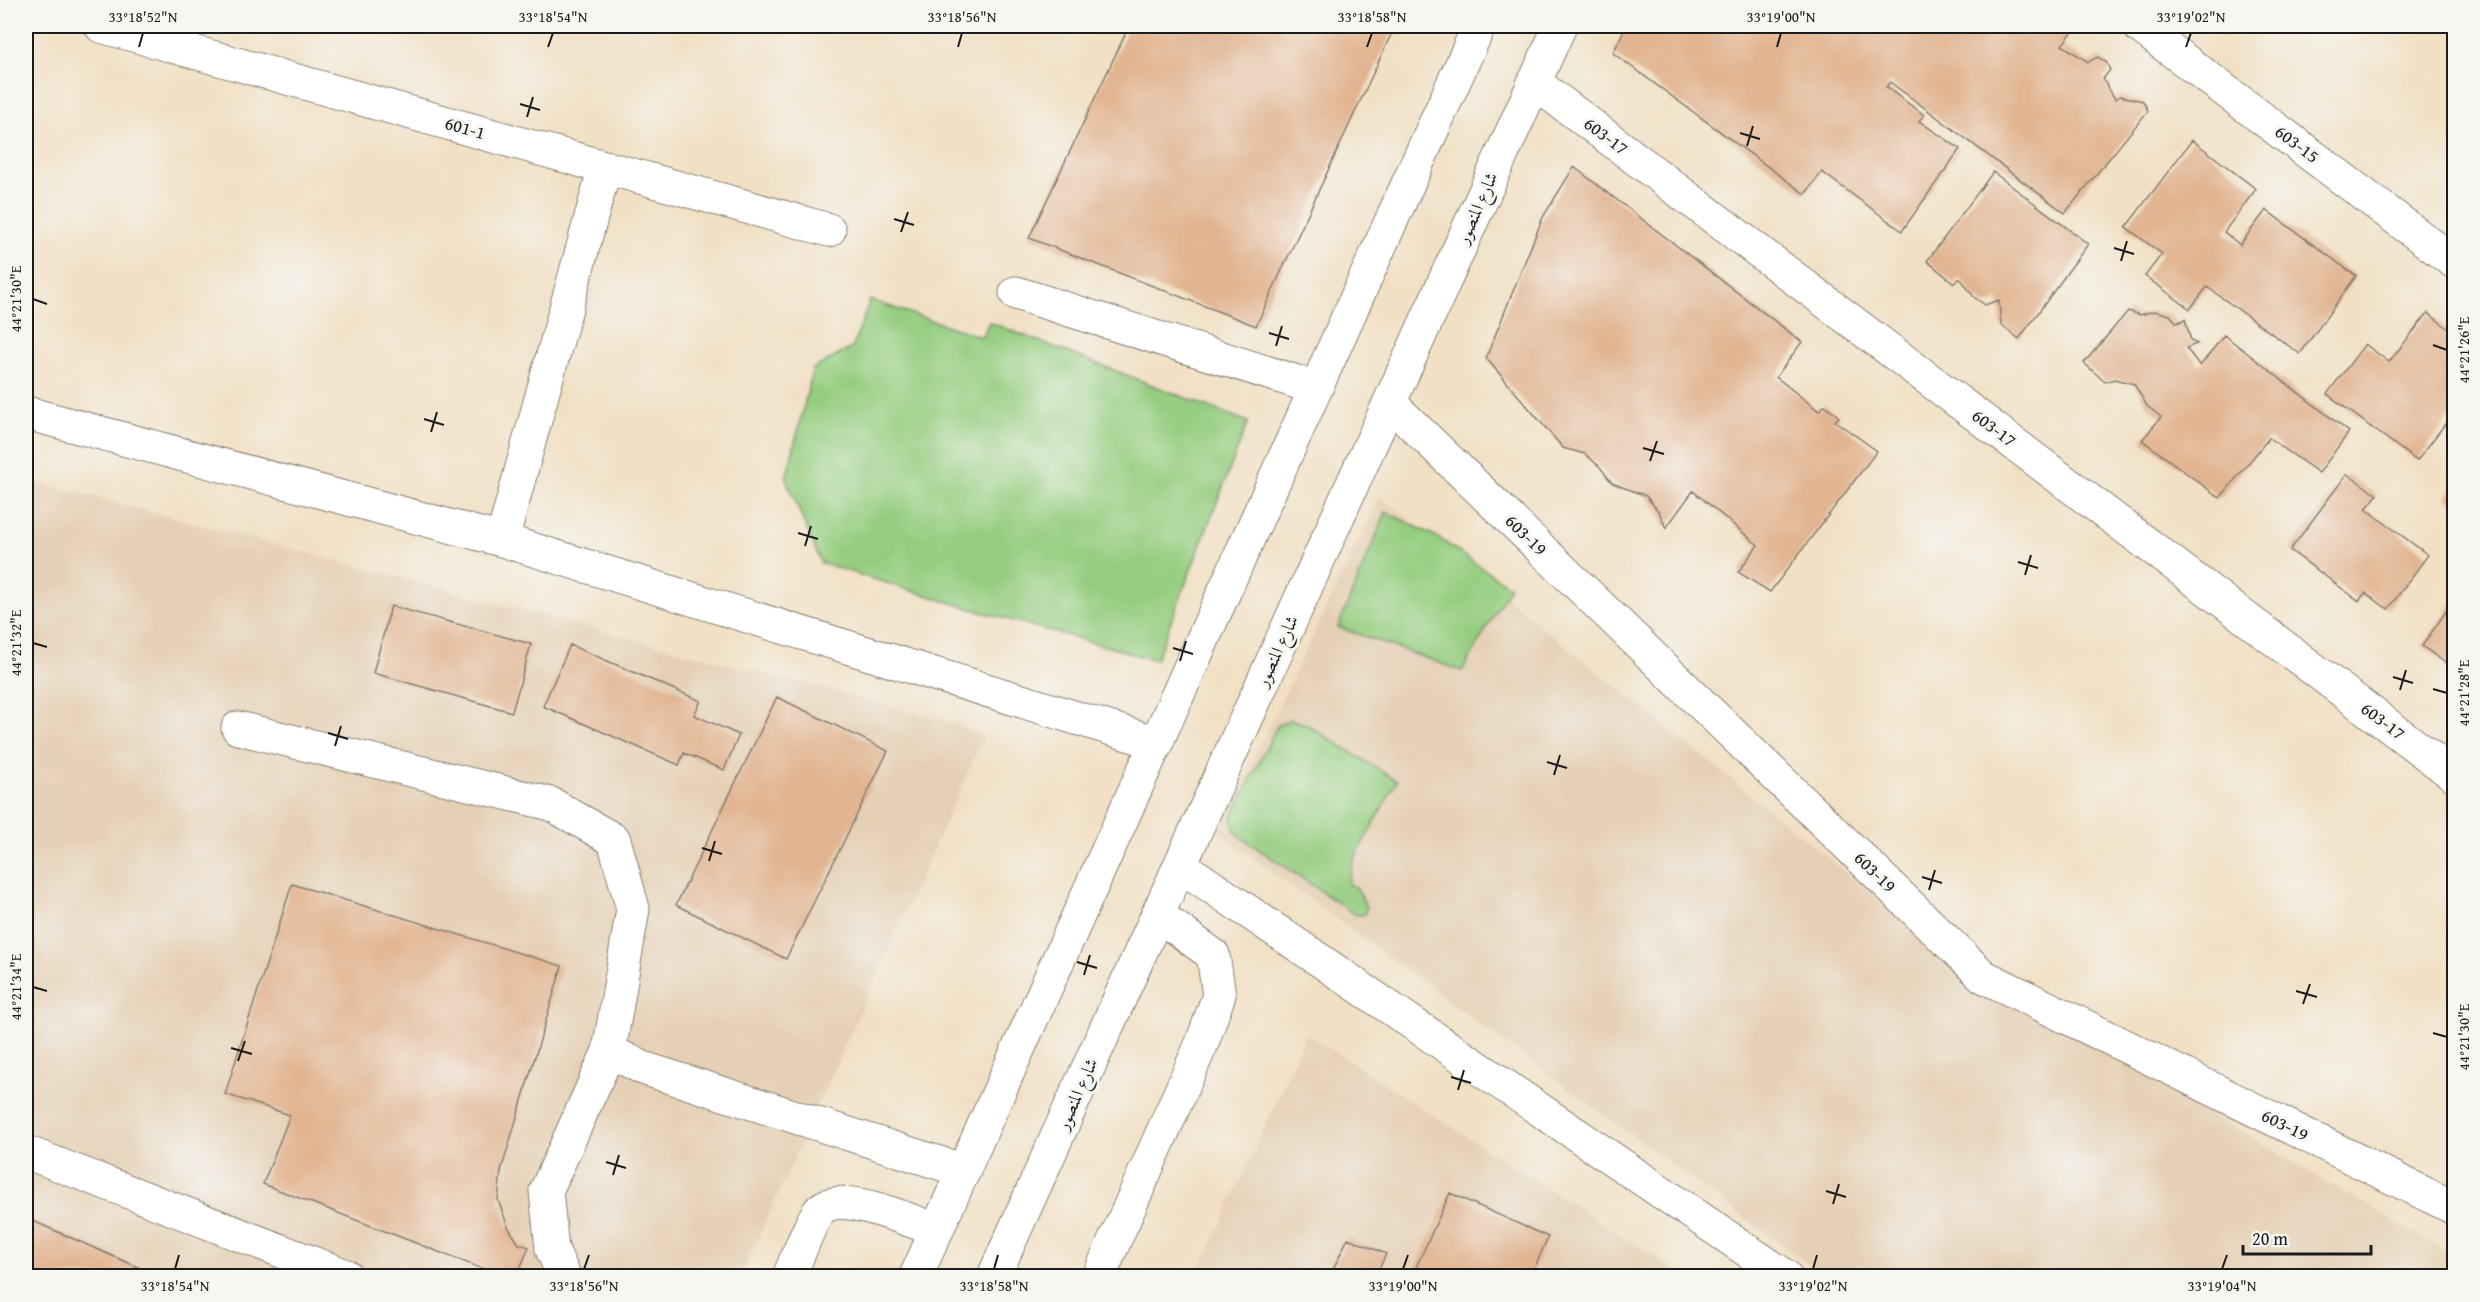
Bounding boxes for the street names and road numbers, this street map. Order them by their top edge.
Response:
street label: 601-1 [442,109,488,146]
street label: 603-17 [1578,110,1634,161]
street label: 603-15 [2269,118,2325,169]
street label: شارع المنصور [1448,167,1506,251]
street label: 603-17 [1966,402,2022,453]
street label: 603-19 [1499,508,1554,562]
street label: شارع المنصور [1247,611,1307,694]
street label: 603-17 [2355,695,2411,746]
street label: 603-19 [1848,845,1903,899]
street label: شارع المنصور [1048,1053,1106,1137]
street label: 603-19 [2257,1102,2313,1148]

